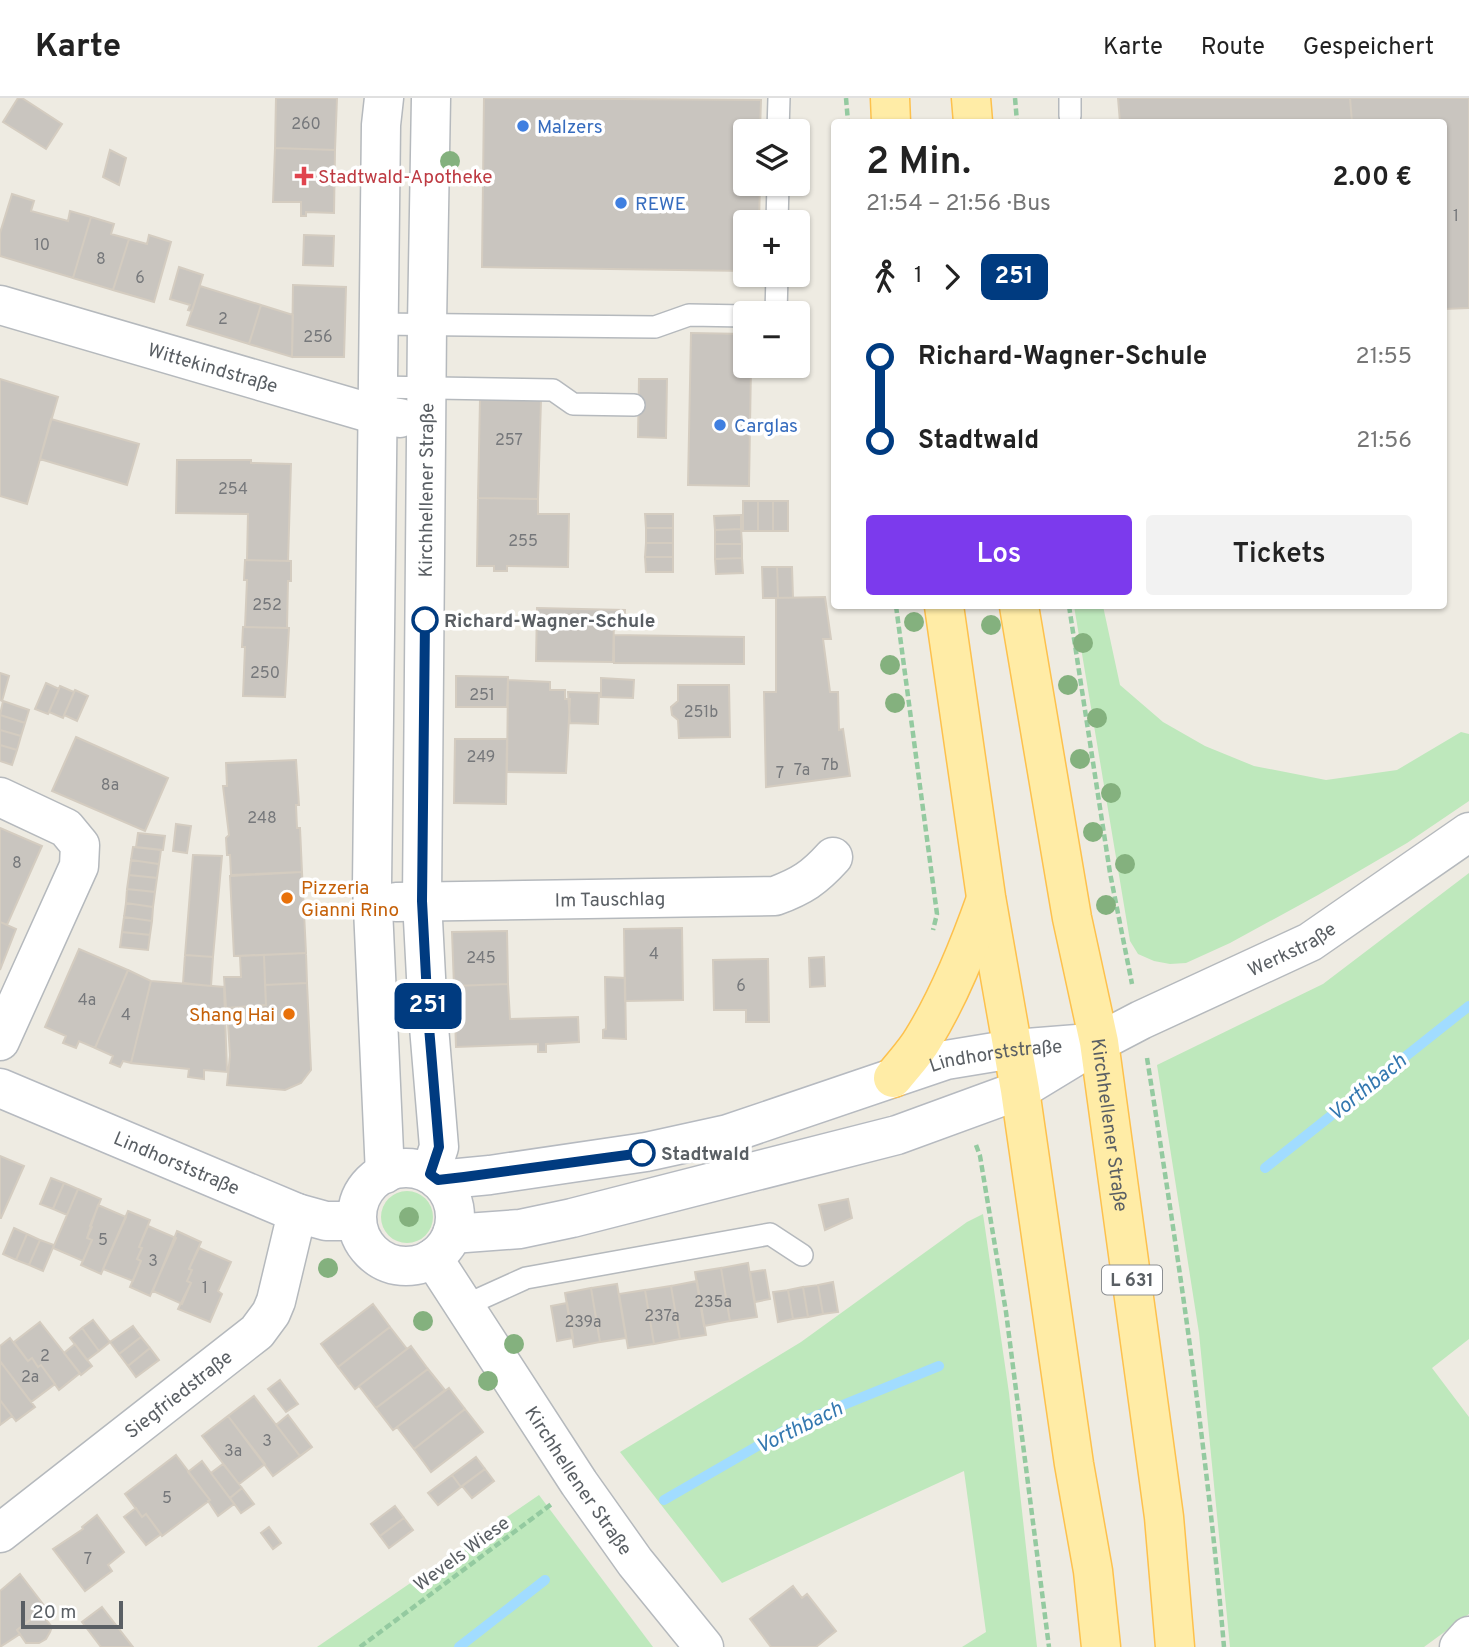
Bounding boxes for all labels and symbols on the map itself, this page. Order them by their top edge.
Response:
house number: 260 [291,115,321,135]
place label: Malzers [537,116,603,140]
marker: Malzers [515,118,531,134]
place label: Stadtwald-Apotheke [318,166,492,190]
marker: Stadtwald-Apotheke [296,168,312,184]
place label: REWE [635,193,686,217]
marker: REWE [613,195,629,211]
house number: 1 [1453,207,1459,227]
house number: 10 [34,236,50,256]
house number: 8 [96,250,106,270]
house number: 6 [135,269,145,289]
house number: 2 [218,310,228,330]
house number: 256 [303,328,333,348]
street label: Wittekindstraße [145,339,280,399]
street label: Kirchhellener Straße [415,403,440,578]
place label: Carglas [734,415,798,439]
marker: Carglas [712,417,728,433]
house number: 257 [495,431,523,451]
house number: 254 [218,480,248,500]
house number: 255 [508,532,538,552]
house number: 252 [252,596,282,616]
marker: Richard-Wagner-Schule [412,607,438,633]
place label: Richard-Wagner-Schule [444,610,655,634]
house number: 250 [250,664,280,684]
house number: 251 [469,686,495,706]
house number: 251b [684,703,718,723]
house number: 249 [467,748,495,768]
house number: 7b [821,756,839,776]
house number: 7a [794,761,810,781]
house number: 7 [776,764,784,784]
house number: 8a [101,776,119,796]
house number: 248 [247,809,277,829]
house number: 8 [12,854,22,874]
place label: Pizzeria Gianni Rino [301,877,399,923]
street label: Im Tauschlag [555,888,666,913]
marker: Pizzeria Gianni Rino [279,890,295,906]
street label: Werkstraße [1245,918,1341,983]
house number: 4 [649,945,659,965]
house number: 245 [466,949,496,969]
house number: 6 [736,977,746,997]
line badge: 251 [388,983,468,1029]
house number: 4a [78,991,96,1011]
place label: Shang Hai [189,1004,275,1028]
house number: 4 [121,1006,131,1026]
marker: Shang Hai [281,1006,297,1022]
street label: Lindhorststraße [926,1035,1063,1079]
street label: Kirchhellener Straße [1085,1037,1132,1213]
water label: Vorthbach [1323,1048,1413,1128]
street label: Lindhorststraße [110,1127,243,1201]
marker: Stadtwald [629,1140,655,1166]
place label: Stadtwald [661,1143,750,1167]
house number: 5 [98,1231,108,1251]
house number: 3 [148,1252,158,1272]
road number: L 631 [1102,1266,1162,1294]
house number: 1 [202,1279,208,1299]
house number: 235a [694,1293,732,1313]
house number: 237a [644,1307,680,1327]
house number: 239a [564,1313,602,1333]
street label: Siegfriedstraße [121,1346,238,1445]
house number: 2 [40,1347,50,1367]
house number: 2a [21,1368,39,1388]
water label: Vorthbach [752,1396,848,1461]
street label: Kirchhellener Straße [518,1402,636,1561]
house number: 3 [262,1432,272,1452]
house number: 3a [224,1442,242,1462]
house number: 5 [162,1489,172,1509]
street label: Wevels Wiese [409,1512,515,1598]
house number: 7 [84,1550,92,1570]
scale bar [21,1598,122,1630]

